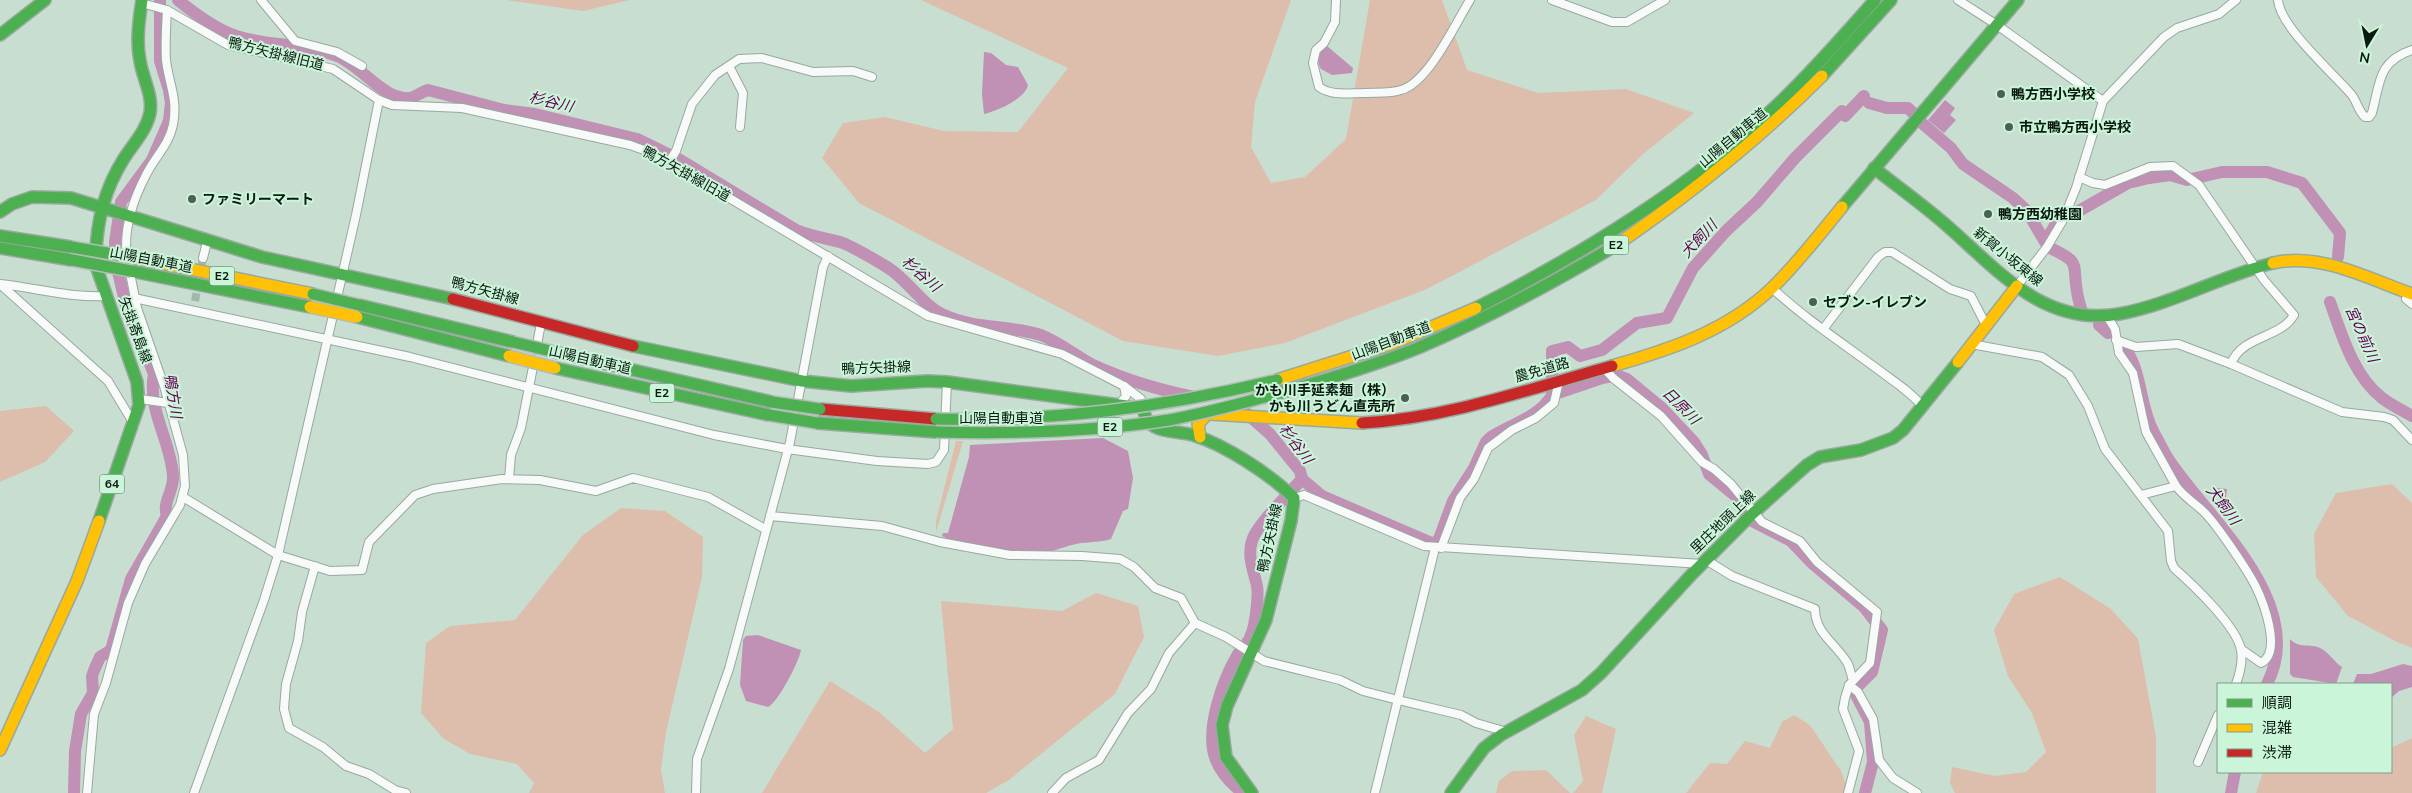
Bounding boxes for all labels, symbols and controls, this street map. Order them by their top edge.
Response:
north arrow [2342,20,2392,70]
street label: 鴨方矢掛線旧道 [226,33,326,75]
text: N [2358,47,2372,68]
place label: 鴨方西小学校 [2011,85,2095,104]
water label: 杉谷川 [527,87,577,117]
marker: 鴨方西小学校 [1995,88,2007,100]
street label: 山陽自動車道 [1695,104,1771,172]
place label: 市立鴨方西小学校 [2019,118,2131,137]
marker: 市立鴨方西小学校 [2003,121,2015,133]
street label: 鴨方矢掛線旧道 [639,142,733,206]
place label: ファミリーマート [202,190,314,209]
marker: ファミリーマート [186,193,198,205]
place label: 鴨方西幼稚園 [1998,205,2082,224]
marker: 鴨方西幼稚園 [1982,208,1994,220]
water label: 犬飼川 [1676,214,1723,262]
street label: 新賀小坂東線 [1969,223,2047,291]
road number: E2 [1604,236,1628,254]
street label: 山陽自動車道 [108,243,194,277]
water label: 杉谷川 [897,252,946,298]
road number: E2 [210,266,234,286]
street label: 鴨方矢掛線 [449,273,521,309]
place label: セブン-イレブン [1823,293,1927,312]
street label: 矢掛寄島線 [114,294,156,366]
marker: セブン-イレブン [1807,296,1819,308]
water label: 宮の前川 [2341,303,2384,367]
street label: 山陽自動車道 [1348,317,1434,365]
street label: 山陽自動車道 [547,341,633,379]
street label: 農免道路 [1512,353,1572,387]
street label: 鴨方矢掛線 [841,357,911,379]
water label: 鴨方川 [160,372,187,422]
place label: かも川手延素麺（株） かも川うどん直売所 [1255,381,1395,416]
road number: E2 [650,383,674,402]
water label: 日原川 [1658,383,1705,430]
marker: かも川手延素麺（株） かも川うどん直売所 [1399,392,1411,404]
street label: 山陽自動車道 [959,409,1043,428]
road number: E2 [1098,418,1122,437]
water label: 杉谷川 [1274,420,1319,470]
road number: 64 [100,474,124,494]
water label: 犬飼川 [2201,481,2246,531]
street label: 里庄地頭上線 [1686,486,1760,558]
street label: 鴨方矢掛線 [1253,502,1287,574]
legend [2217,683,2392,773]
text: 順調 [2262,693,2292,713]
text: 混雑 [2262,718,2292,738]
text: 渋滞 [2262,743,2292,763]

